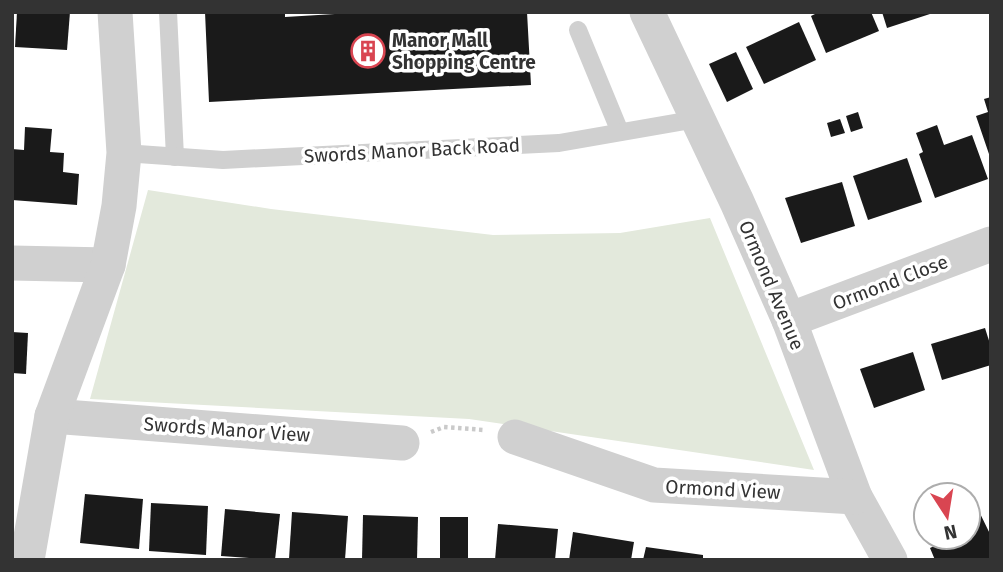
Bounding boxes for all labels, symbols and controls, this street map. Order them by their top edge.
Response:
place label: Manor Mall Shopping Centre [392,29,536,74]
building icon: Manor Mall Shopping Centre [349,32,387,70]
street label: Swords Manor Back Road [303,133,521,168]
street label: Ormond Avenue [734,217,809,353]
street label: Ormond Close [829,250,951,315]
street label: Swords Manor View [143,412,311,447]
street label: Ormond View [665,475,782,504]
north arrow [912,481,982,551]
text: N [942,520,959,545]

